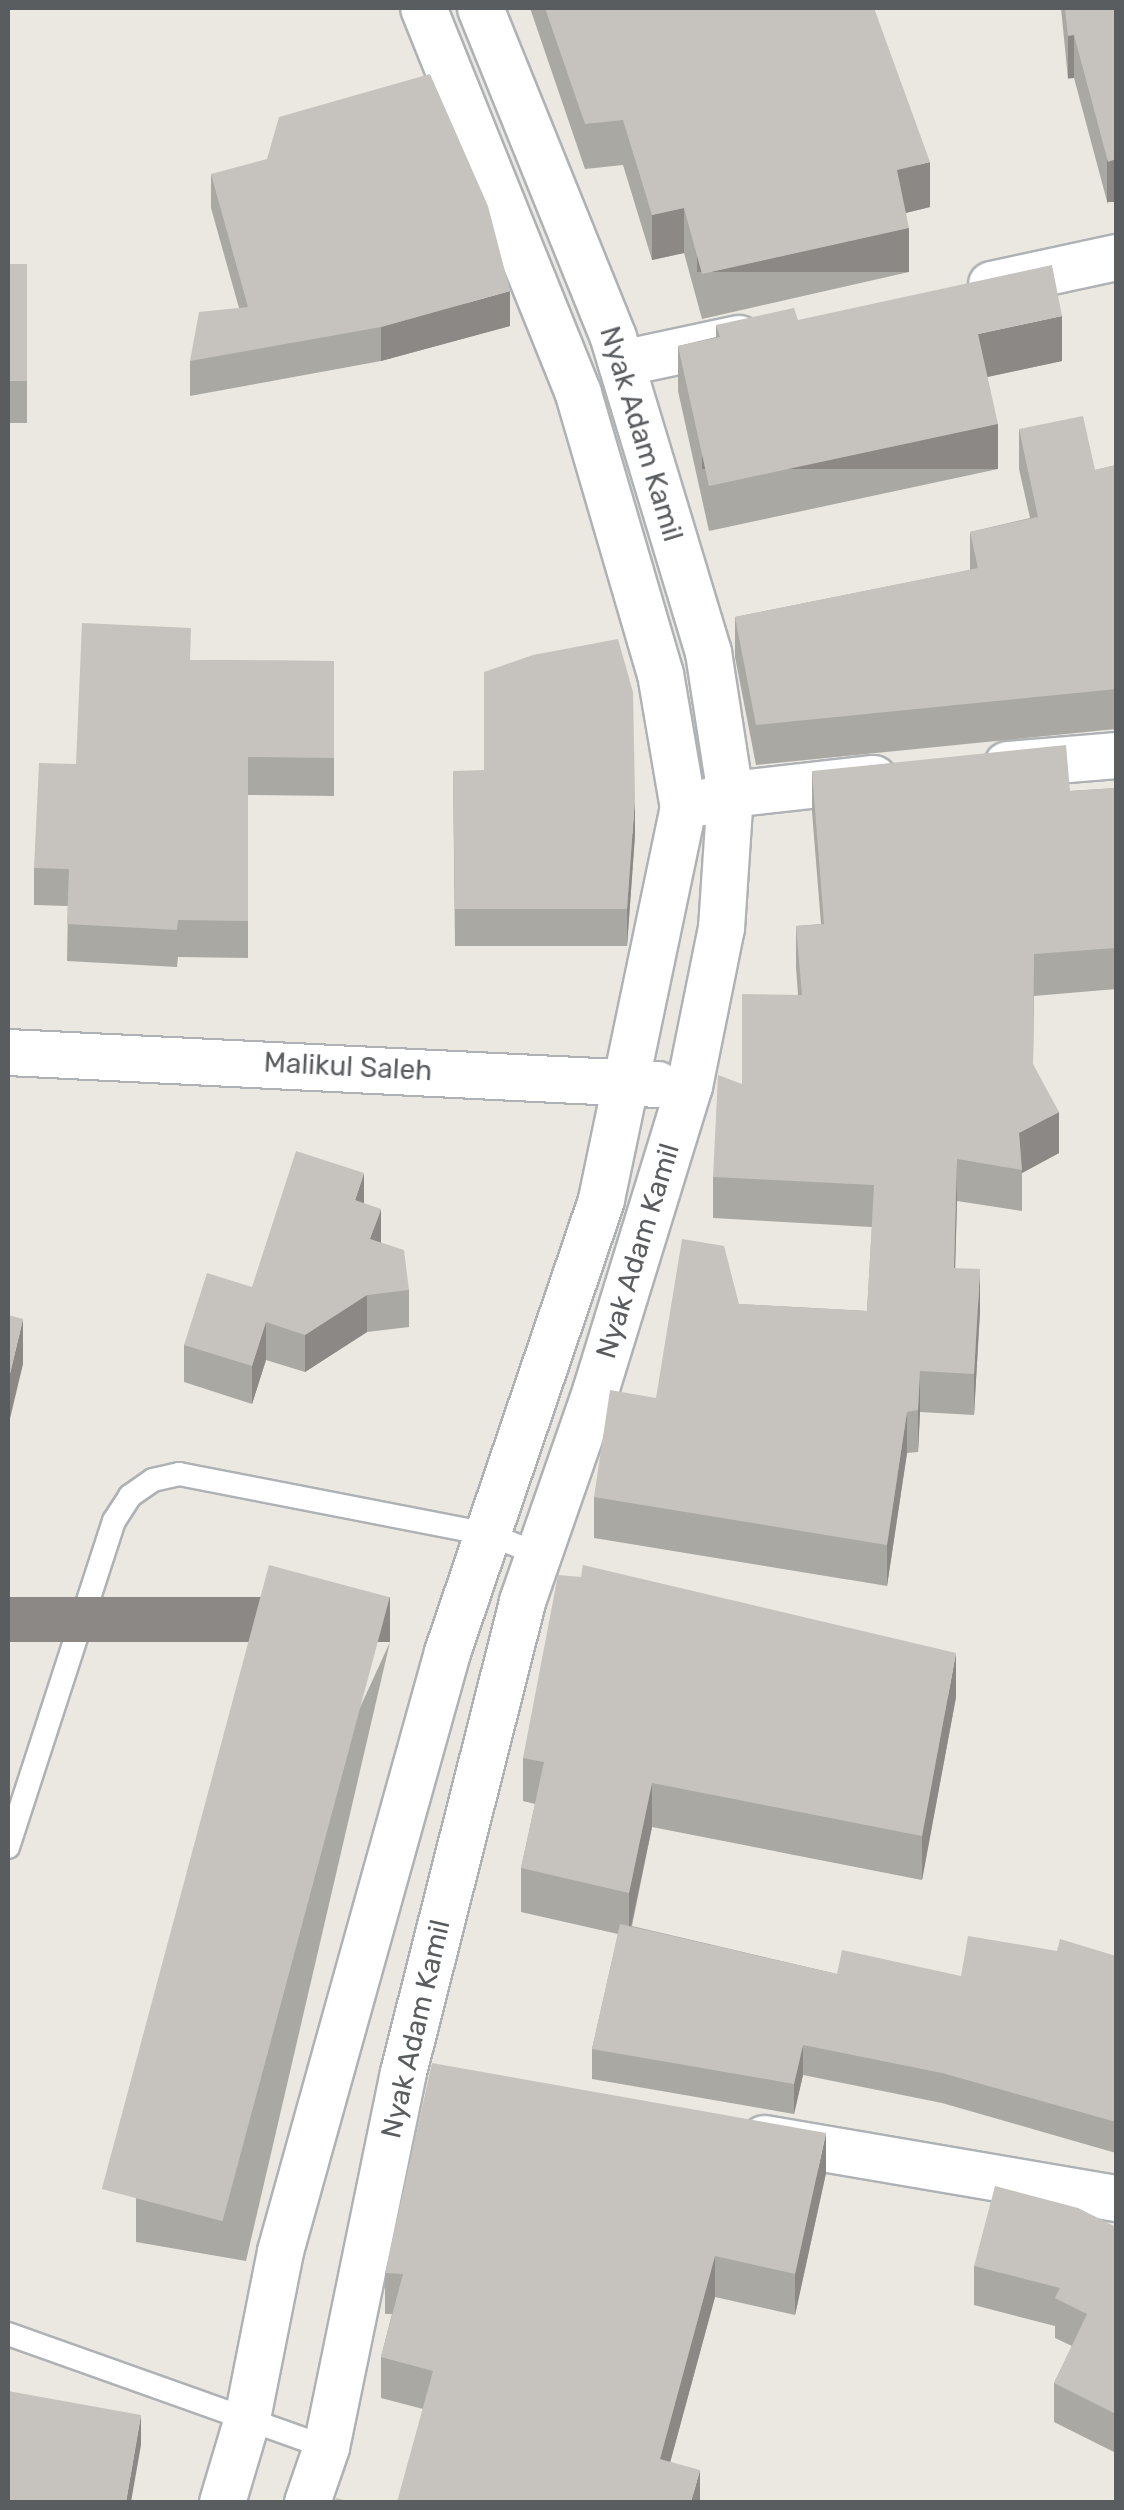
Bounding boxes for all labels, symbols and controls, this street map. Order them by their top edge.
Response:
street label: Nyak Adam Kamil [592,322,690,546]
street label: Malikul Saleh [263,1046,433,1088]
street label: Nyak Adam Kamil [589,1139,687,1363]
street label: Nyak Adam Kamil [374,1916,458,2142]

